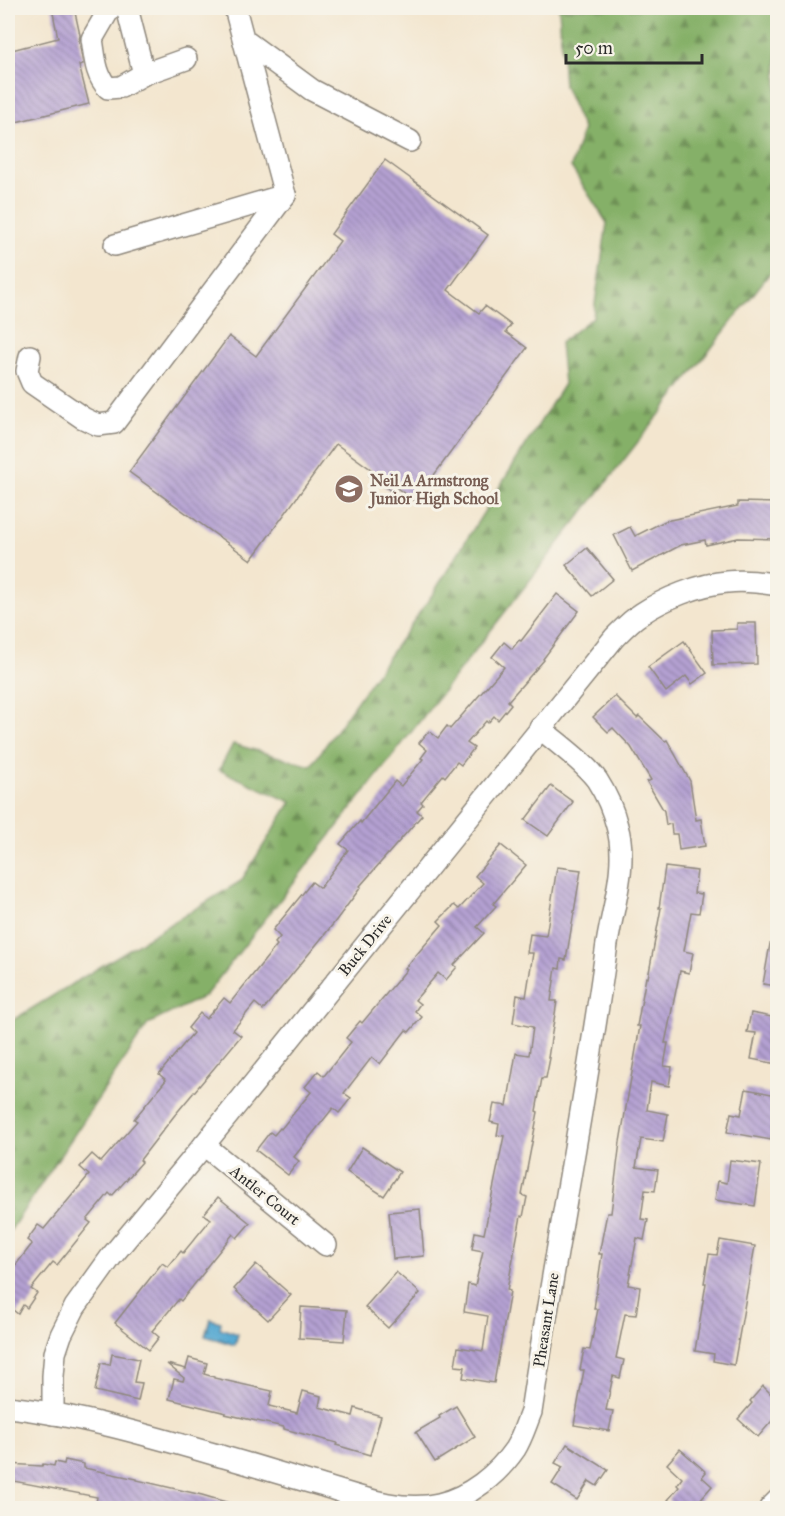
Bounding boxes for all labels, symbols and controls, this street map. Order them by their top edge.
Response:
scale bar [566,27,702,65]
text: 50 m [575,37,613,59]
place label: Neil A Armstrong Junior High School [368,471,499,509]
school or university icon: Neil A Armstrong Junior High School [333,473,365,505]
street label: Buck Drive [334,910,396,980]
street label: Antler Court [225,1160,304,1229]
street label: Pheasant Lane [529,1271,563,1369]

